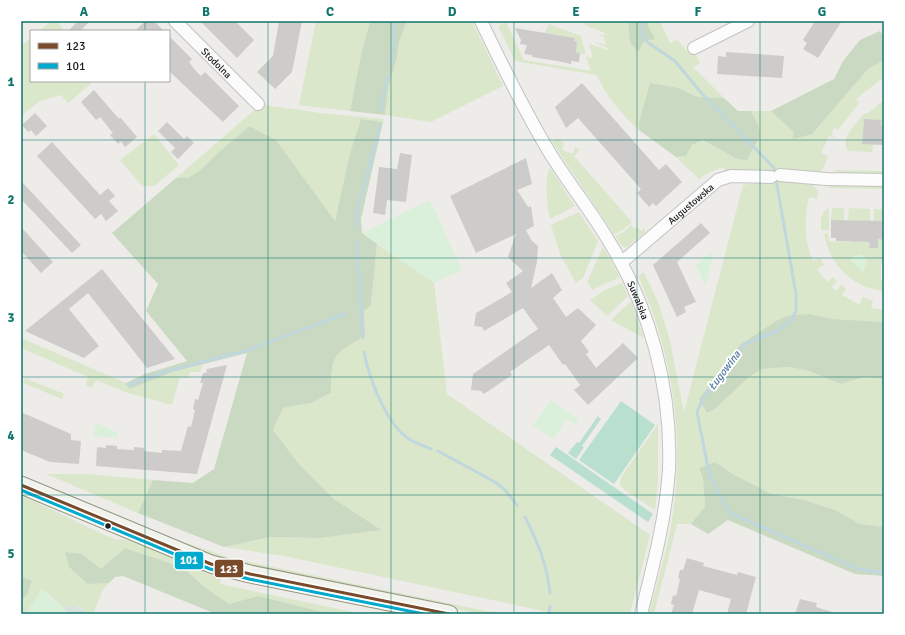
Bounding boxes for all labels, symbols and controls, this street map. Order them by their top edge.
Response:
text: A [80,4,89,20]
text: B [202,4,210,20]
text: C [326,4,334,20]
text: D [448,4,457,20]
text: E [572,4,580,20]
text: F [695,4,702,20]
text: G [818,4,826,20]
legend [30,30,170,82]
text: 123 [66,39,85,54]
street label: Stodolna [198,46,234,81]
text: 101 [66,59,85,74]
text: 1 [7,74,15,90]
street label: Augustowska [666,181,717,227]
text: 2 [7,192,15,208]
street label: Suwalska [624,279,651,321]
text: 3 [7,310,15,326]
water label: Ługowina [705,348,744,392]
text: 4 [7,428,15,444]
unlabelled marker [103,521,113,531]
text: 5 [7,546,15,562]
line badge: 101 [174,551,204,570]
text: 101 [180,554,198,567]
line badge: 123 [214,559,244,578]
text: 123 [220,563,238,576]

